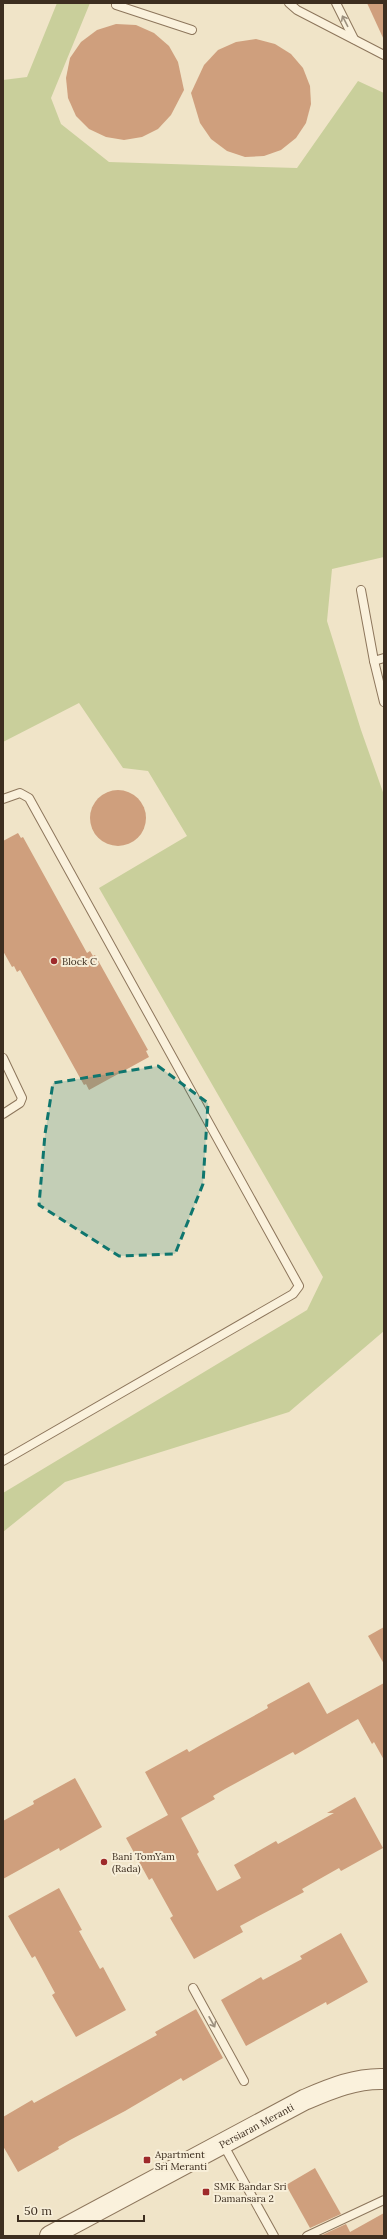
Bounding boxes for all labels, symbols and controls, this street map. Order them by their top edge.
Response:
one-way arrow [341,15,348,27]
place label: Block C [62,955,97,968]
marker: Block C [49,956,59,966]
place label: Bani TomYam (Rada) [112,1850,175,1875]
marker: Bani TomYam (Rada) [99,1857,109,1867]
one-way arrow [208,2016,216,2028]
street label: Persiaran Meranti [217,2100,296,2151]
place label: Apartment Sri Meranti [154,2148,207,2173]
marker: Apartment Sri Meranti [142,2155,152,2165]
place label: SMK Bandar Sri Damansara 2 [214,2180,287,2205]
marker: SMK Bandar Sri Damansara 2 [201,2187,211,2197]
scale bar [18,2197,144,2223]
text: 50 m [24,2203,52,2218]

